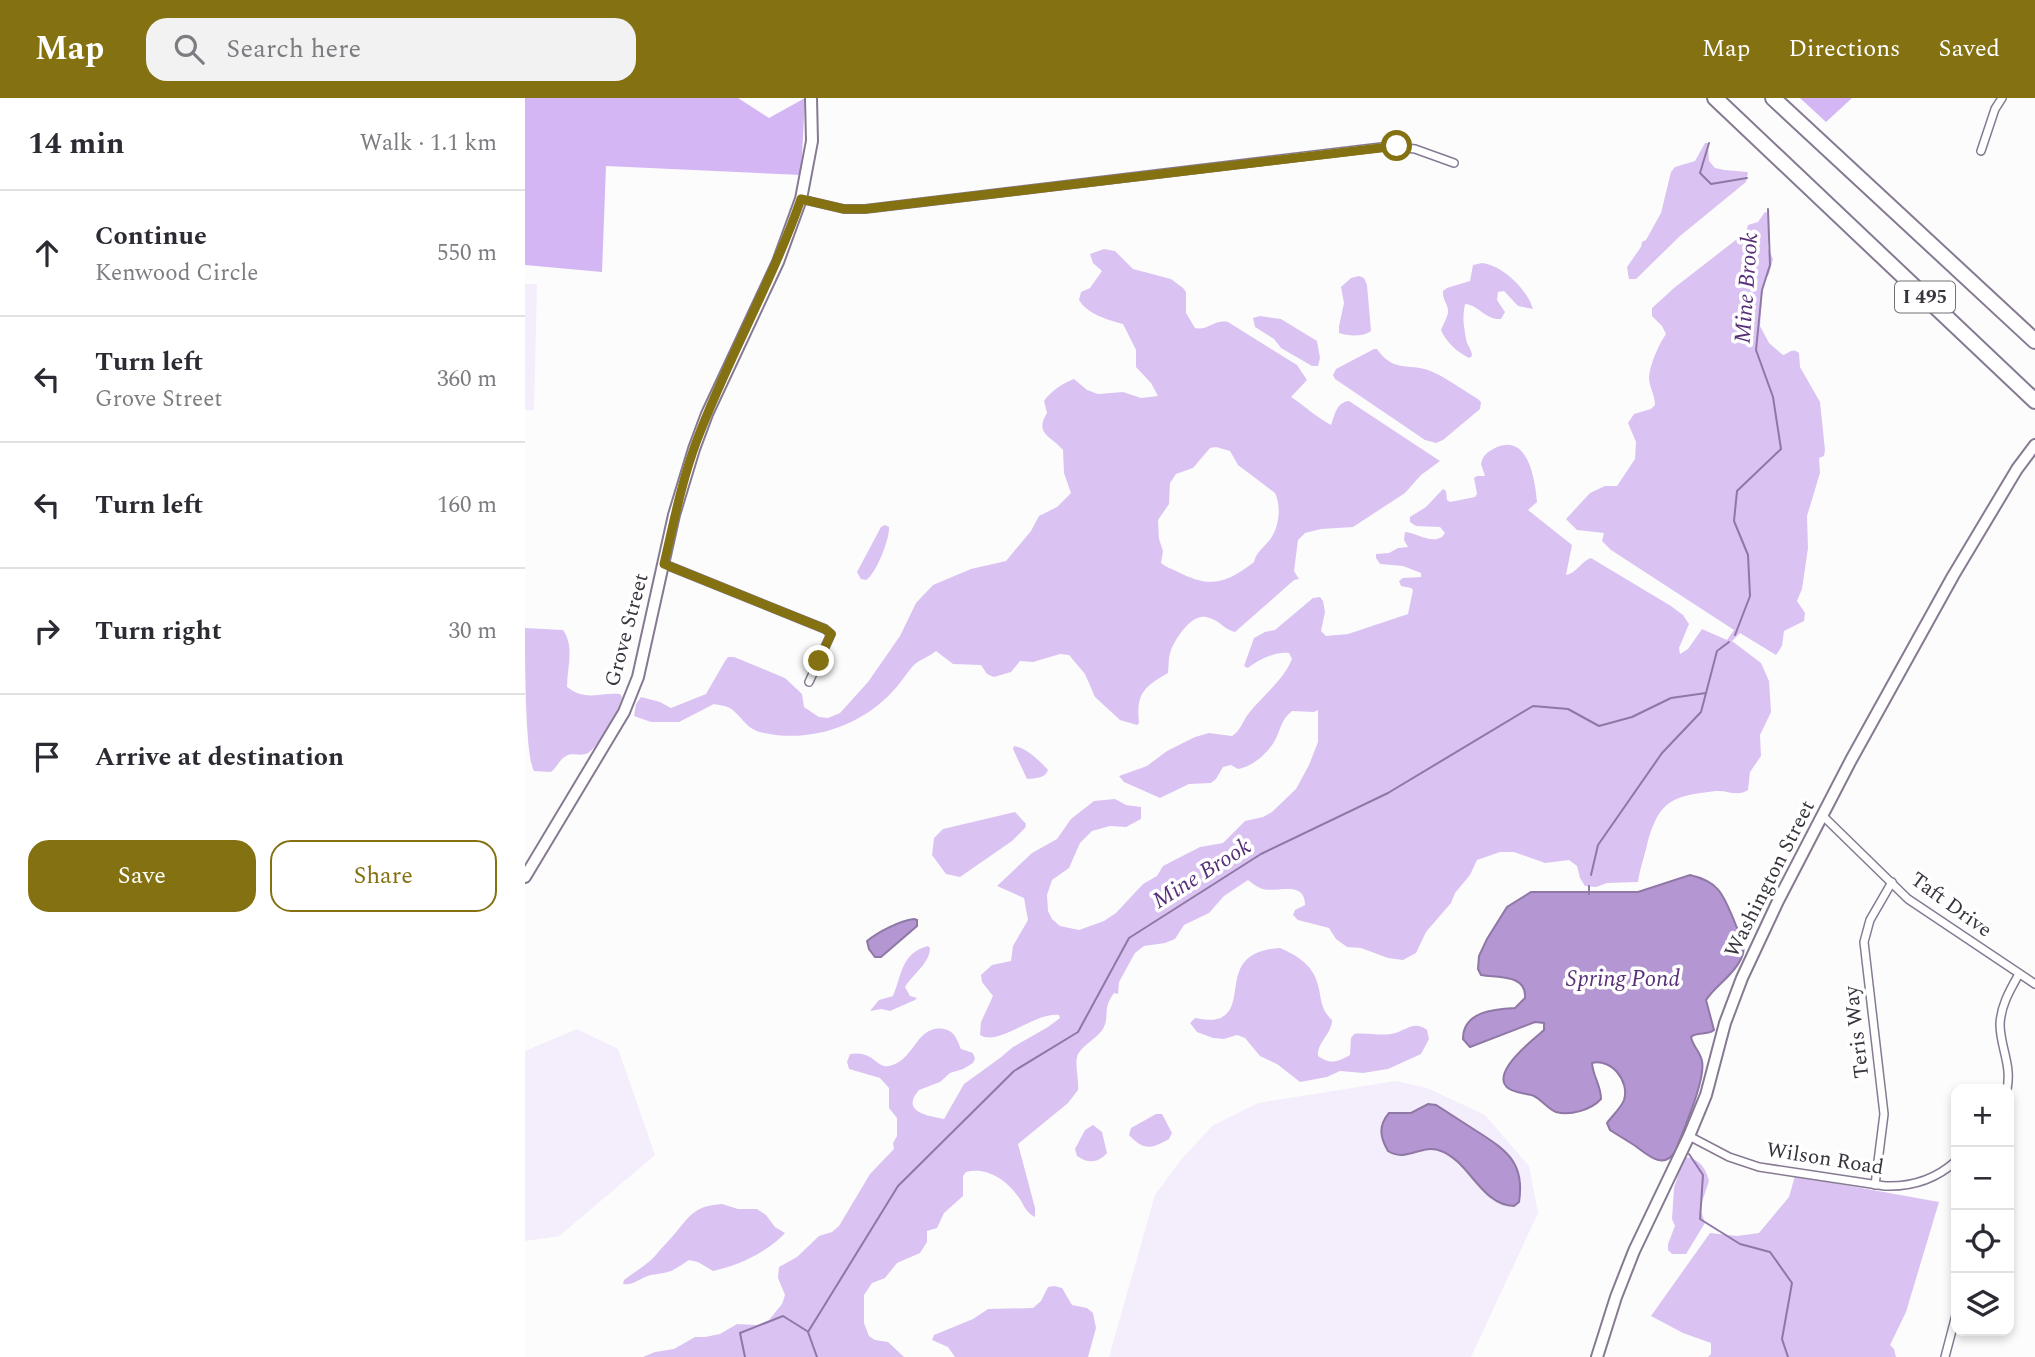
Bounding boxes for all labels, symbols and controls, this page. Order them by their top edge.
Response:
search box [146,18,636,81]
text: Map [35,24,104,74]
text: Search here [226,29,361,69]
icon: search [170,30,208,68]
text: Map [1702,31,1750,67]
text: Directions [1788,31,1900,67]
text: Saved [1938,31,2000,67]
text: 14 min [28,121,125,167]
text: Walk · 1.1 km [360,126,497,161]
route start [1381,130,1412,161]
text: Continue [95,216,207,256]
water label: Mine Brook [1726,231,1768,345]
icon: ahead [28,234,66,272]
text: 550 m [437,236,497,271]
text: Kenwood Circle [95,256,258,291]
road number: I 495 [1895,281,1955,312]
text: Turn left [95,342,203,382]
icon: left [28,360,66,398]
text: 360 m [437,362,497,397]
text: Grove Street [95,382,223,417]
text: Turn left [95,485,203,525]
icon: left [28,486,66,524]
text: 160 m [437,488,497,523]
street label: Grove Street [596,570,658,690]
text: Turn right [95,611,222,651]
icon: right [28,612,66,650]
text: 30 m [448,614,497,649]
route end [803,645,834,676]
text: Arrive at destination [95,737,344,777]
icon: arrive [28,738,66,776]
street label: Washington Street [1716,795,1824,963]
water label: Mine Brook [1146,830,1259,918]
button: Save [28,840,256,912]
button: Share [270,840,497,912]
street label: Taft Drive [1903,864,1999,946]
water label: Spring Pond [1566,962,1680,997]
street label: Teris Way [1835,983,1879,1080]
map controls [1951,1084,2014,1336]
button: + [1951,1084,2014,1147]
street label: Wilson Road [1764,1134,1886,1184]
button: − [1951,1147,2014,1210]
button: locate [1951,1210,2014,1273]
button: layers [1951,1273,2014,1336]

